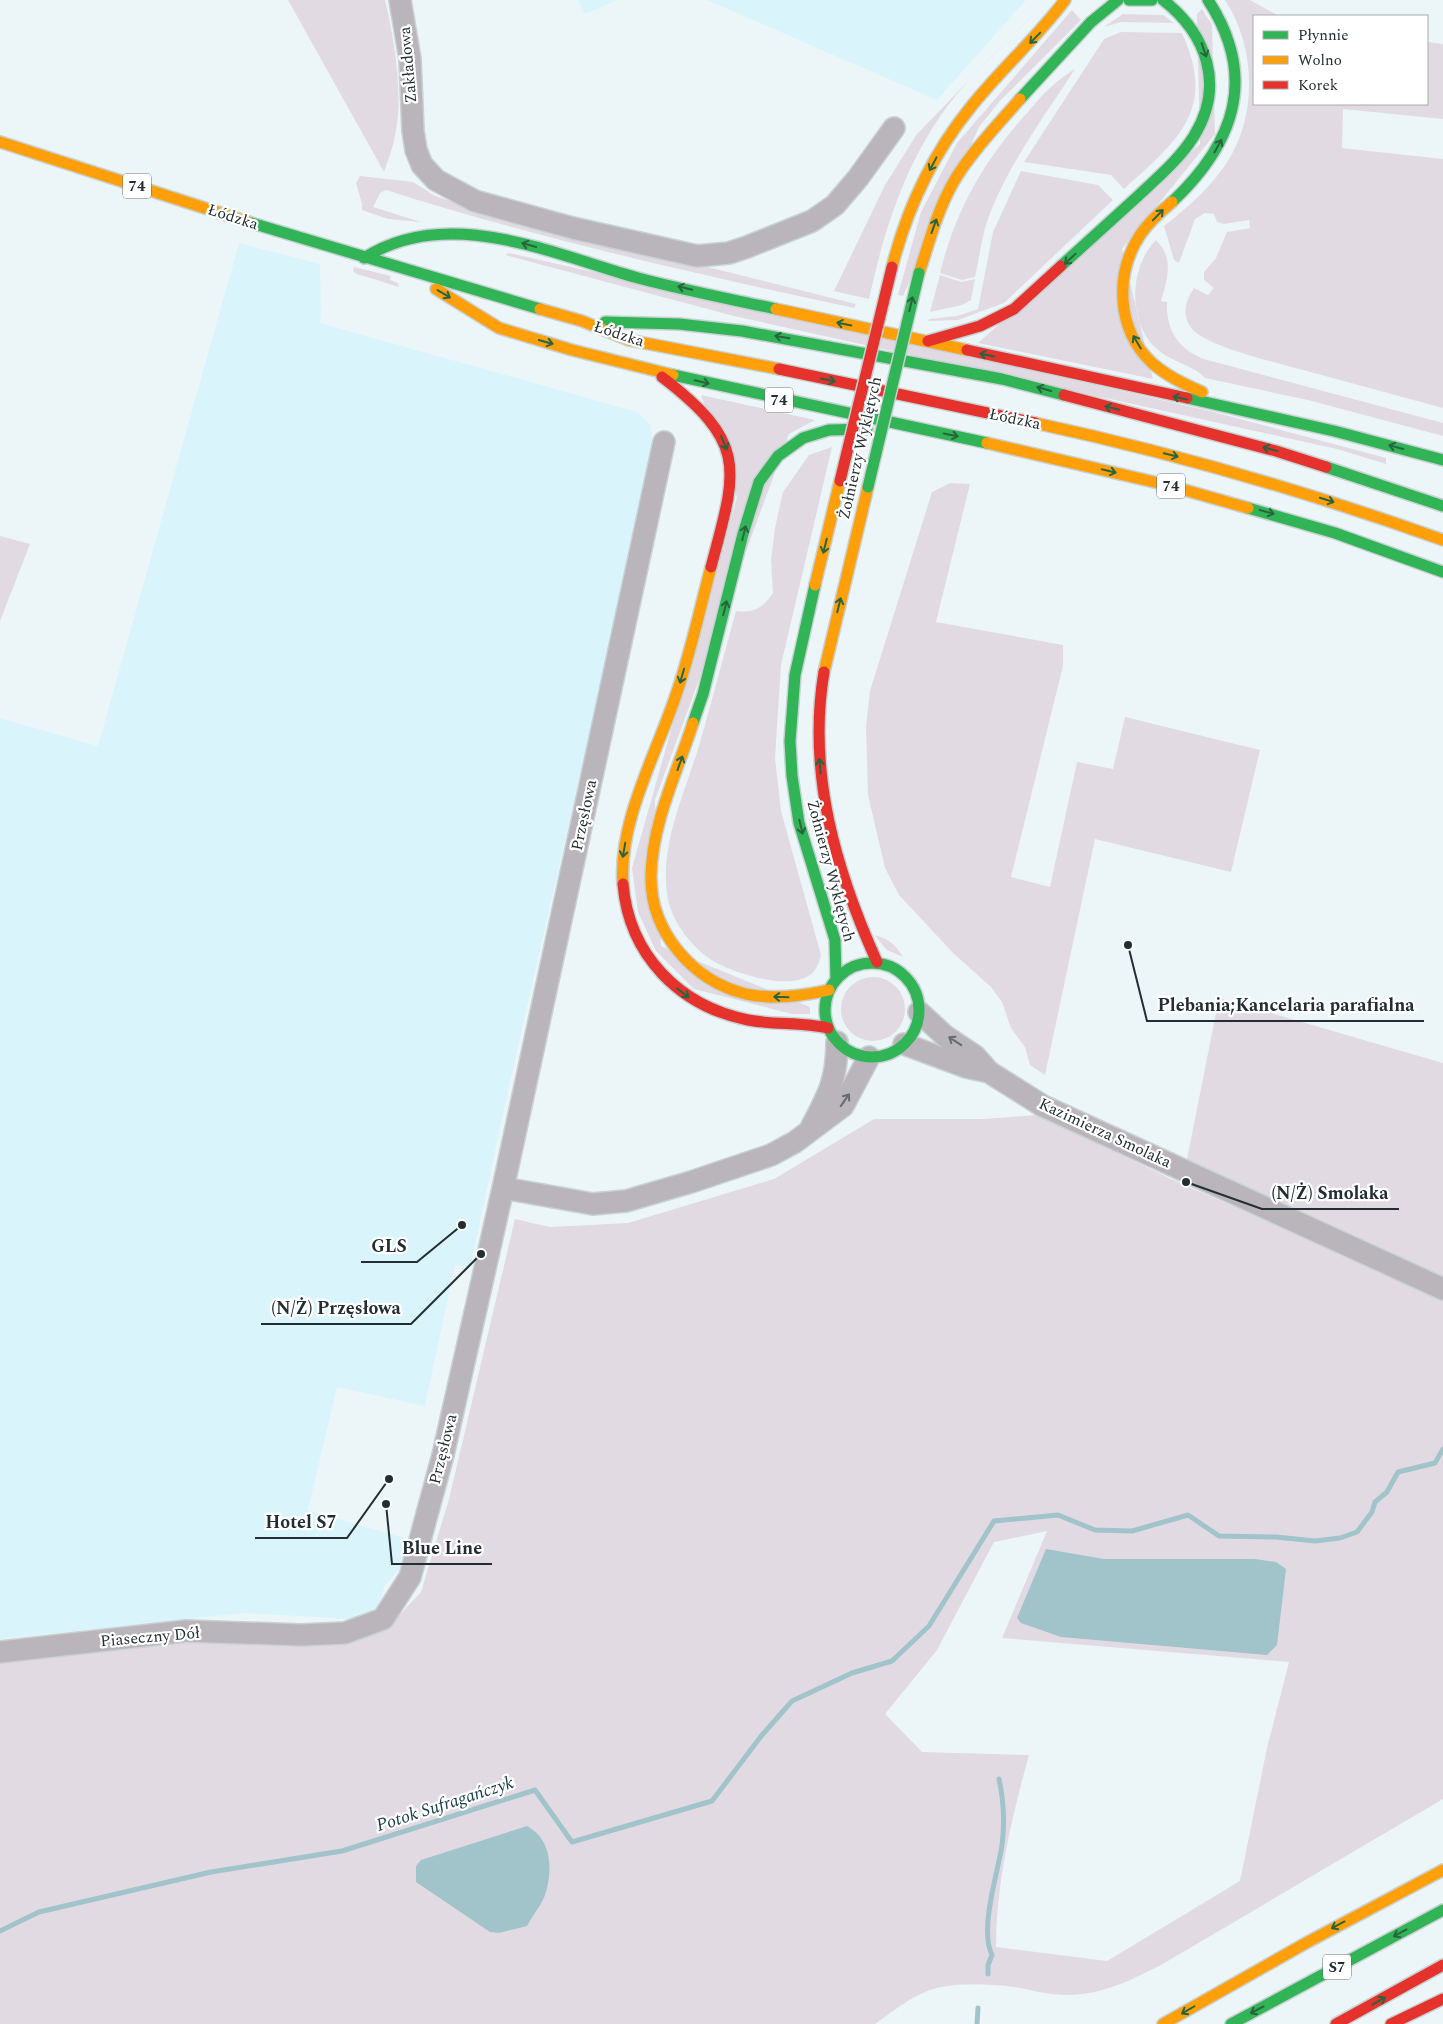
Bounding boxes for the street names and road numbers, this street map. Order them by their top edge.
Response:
street label: Zakładowa [393,26,423,104]
road number: 74 [123,174,151,198]
street label: Łódzka [205,198,262,236]
street label: Łódzka [591,315,648,353]
street label: Żołnierzy Wyklętych [832,374,888,522]
road number: 74 [765,388,793,412]
street label: Łódzka [987,402,1043,436]
road number: 74 [1157,474,1185,498]
street label: Przęsłowa [565,777,603,853]
street label: Żołnierzy Wyklętych [801,797,861,945]
street label: Kazimierza Smolaka [1035,1092,1175,1174]
street label: Przęsłowa [423,1411,463,1487]
street label: Piaseczny Dół [99,1621,201,1653]
road number: S7 [1323,1954,1351,1980]

